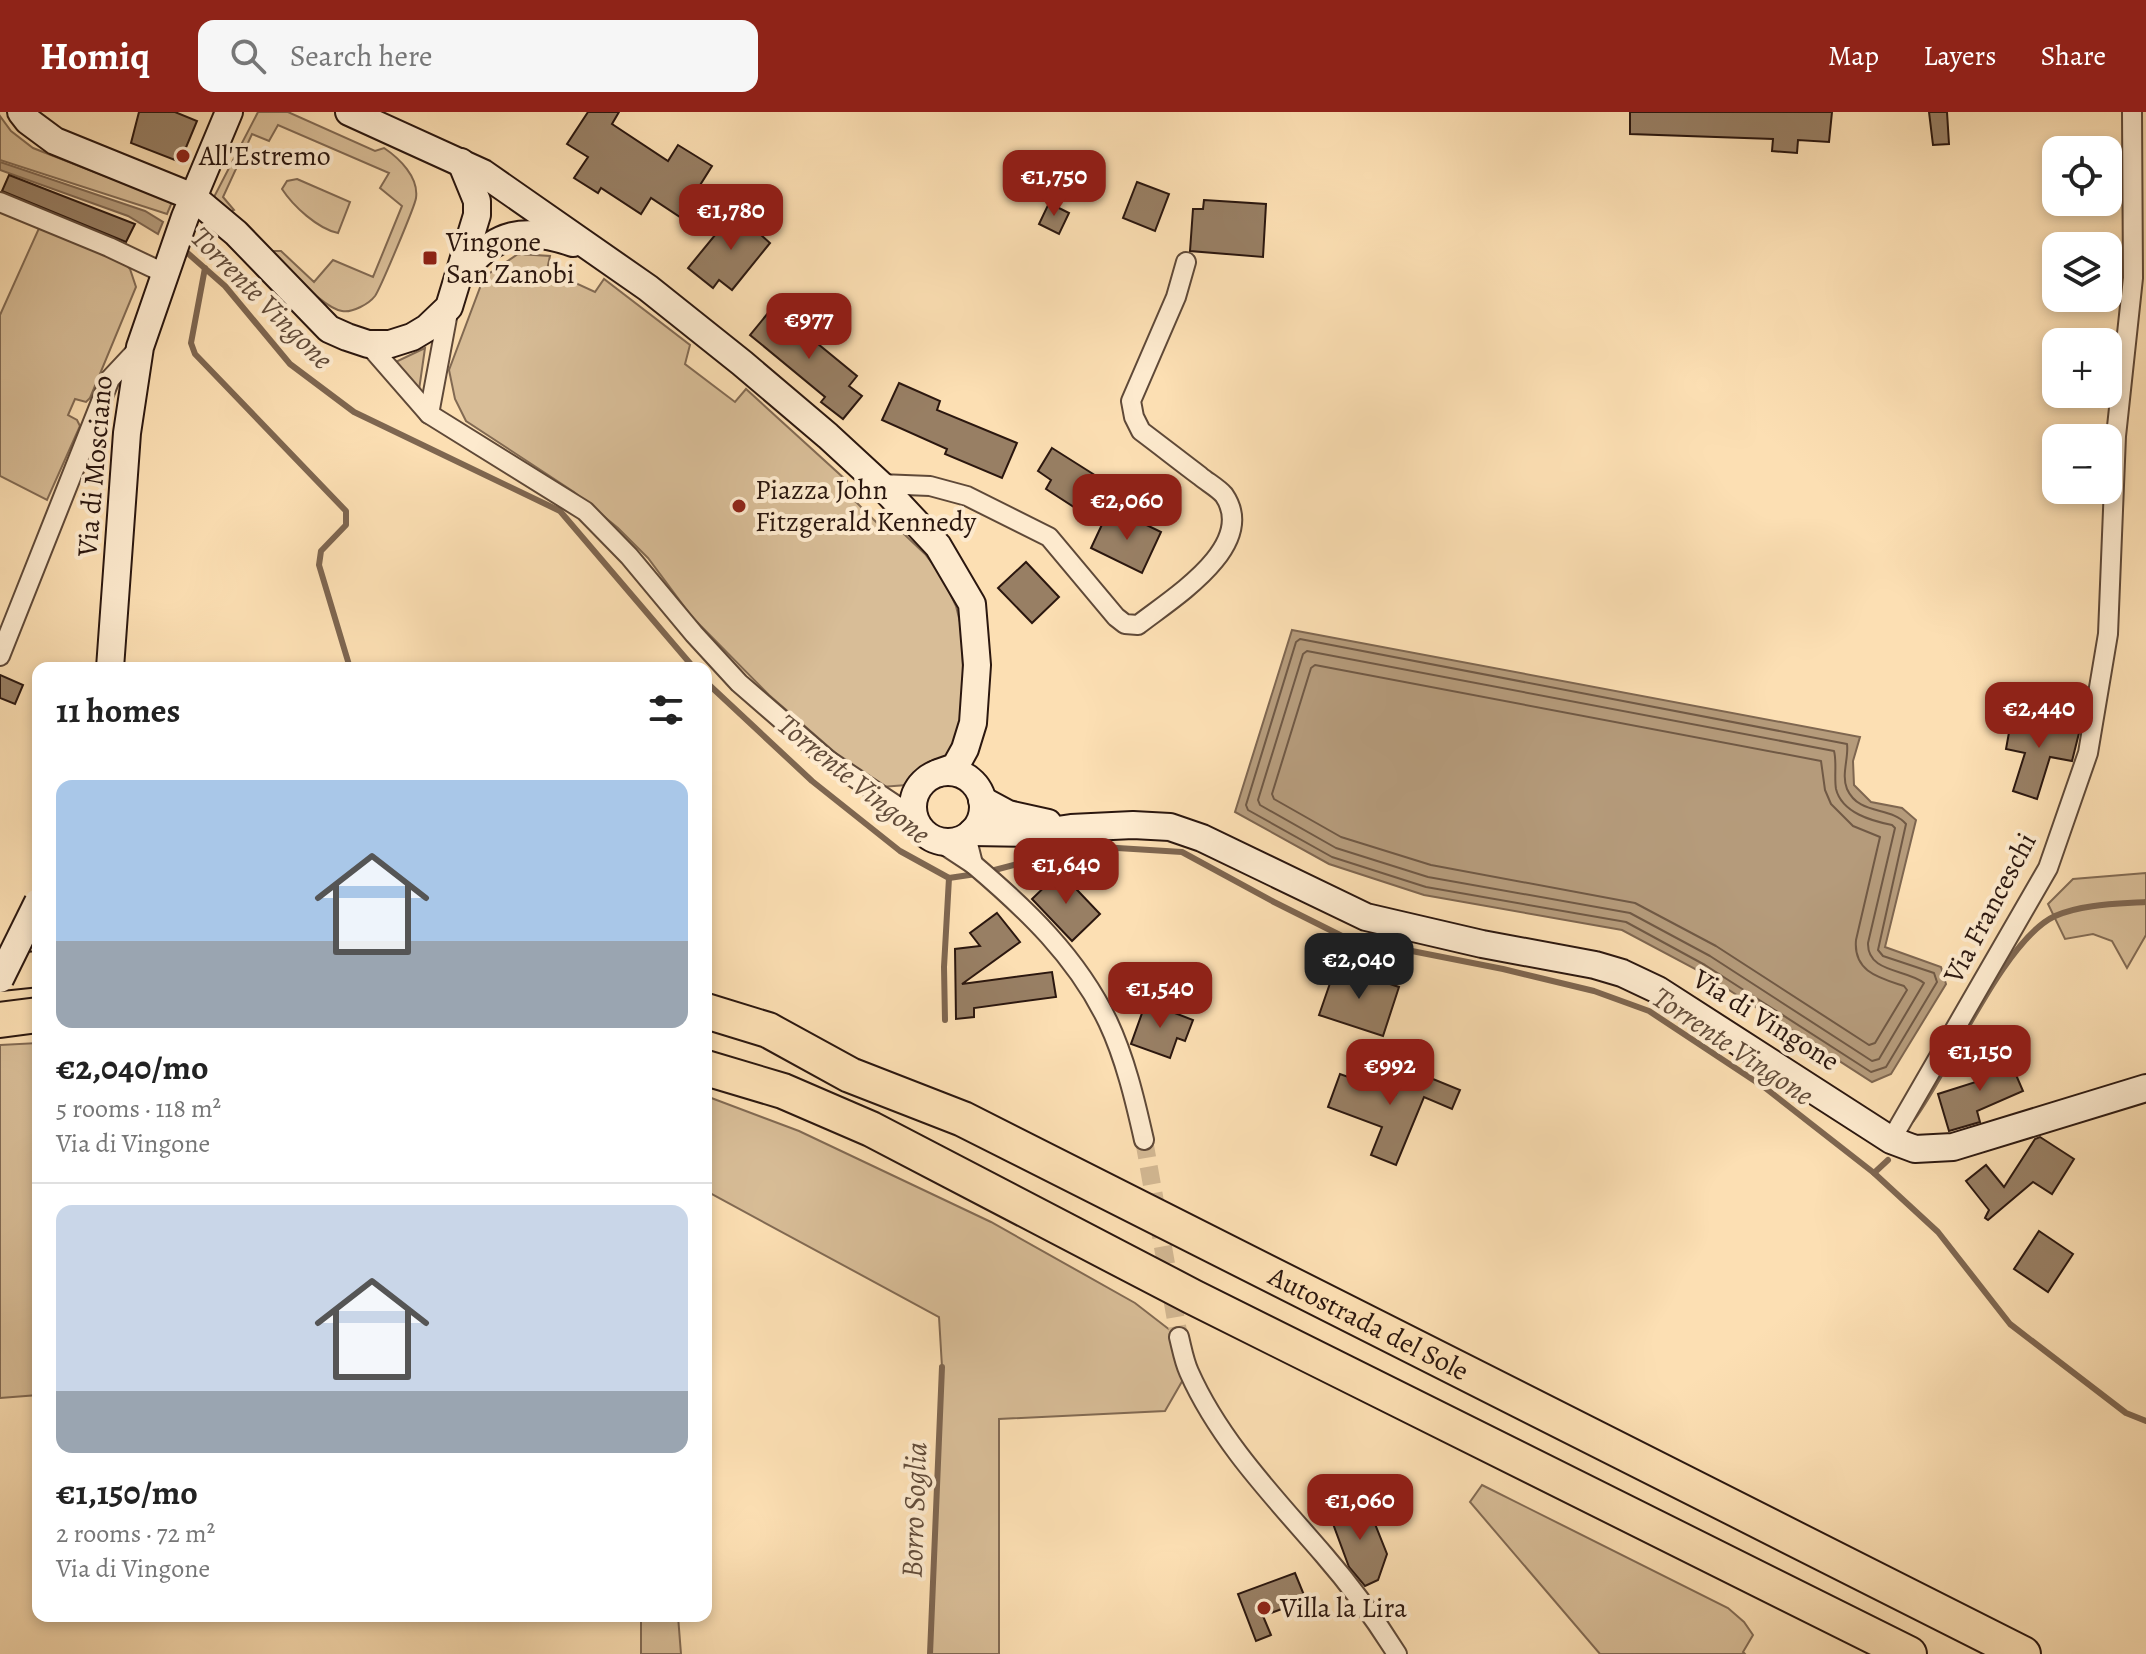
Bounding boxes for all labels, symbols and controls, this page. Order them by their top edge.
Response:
search box [198,20,758,92]
text: Homiq [40,30,150,82]
icon: search [226,34,270,78]
text: Search here [290,36,433,76]
text: Map [1828,37,1879,75]
text: Layers [1923,37,1996,75]
text: Share [2040,37,2106,75]
map controls [2042,136,2122,504]
button: locate [2042,136,2122,216]
place label: All'Estremo [198,137,331,175]
marker: All'Estremo [174,147,192,165]
pin: €1,750 [989,150,1119,218]
text: €1,750 [1021,158,1087,193]
pin: €1,780 [666,184,796,252]
text: €1,780 [697,192,765,227]
water label: Torrente Vingone [182,218,342,378]
place label: Vingone San Zanobi [445,223,575,293]
button: layers [2042,232,2122,312]
marker: Vingone San Zanobi [421,249,439,267]
pin: €977 [762,293,856,361]
text: €977 [784,301,834,336]
button: + [2042,328,2122,408]
street label: Via di Mosciano [68,374,122,559]
button: − [2042,424,2122,504]
place label: Piazza John Fitzgerald Kennedy [755,471,977,541]
pin: €2,060 [1062,474,1192,542]
text: €2,060 [1091,482,1163,517]
marker: Piazza John Fitzgerald Kennedy [730,497,748,515]
pin: €2,440 [1974,682,2104,750]
text: 11 homes [56,687,180,734]
icon: filters [644,688,688,732]
text: €2,440 [2003,690,2075,725]
water label: Torrente Vingone [769,705,939,853]
street label: Via Franceschi [1934,826,2046,991]
icon: home [300,832,444,976]
pin: €1,640 [1001,838,1131,906]
text: €1,640 [1032,846,1100,881]
pin: €2,040 [1294,933,1424,1001]
text: €2,040 [1323,941,1395,976]
street label: Via di Vingone [1685,959,1846,1080]
pin: €1,540 [1095,962,1225,1030]
text: €1,540 [1126,970,1194,1005]
water label: Torrente Vingone [1644,977,1822,1115]
pin: €1,150 [1915,1025,2045,1093]
text: €1,150 [1948,1033,2012,1068]
pin: €992 [1343,1039,1437,1107]
text: €2,040/mo [56,1044,209,1091]
text: €992 [1364,1047,1416,1082]
text: 5 rooms · 118 m² [56,1091,221,1126]
text: Via di Vingone [56,1126,210,1161]
icon: home [300,1257,444,1401]
street label: Autostrada del Sole [1261,1257,1475,1390]
water label: Borro Soglia [892,1441,936,1579]
text: €1,150/mo [56,1469,198,1516]
pin: €1,060 [1295,1474,1425,1542]
text: €1,060 [1325,1482,1395,1517]
text: 2 rooms · 72 m² [56,1516,215,1551]
text: Via di Vingone [56,1551,210,1586]
place label: Villa la Lira [1279,1589,1407,1627]
marker: Villa la Lira [1255,1599,1273,1617]

